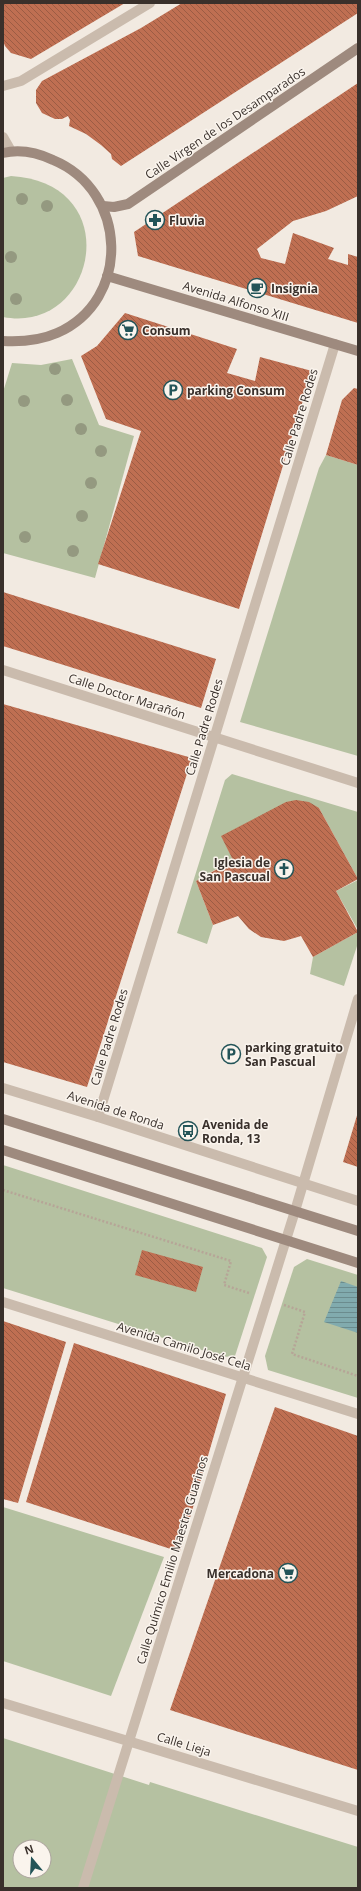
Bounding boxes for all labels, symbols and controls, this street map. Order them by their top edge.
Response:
street label: Calle Virgen de los Desamparados [141,63,309,183]
pharmacy icon: Fluvia [144,209,166,231]
place label: Fluvia [169,212,205,229]
street label: Avenida Alfonso XIII [181,277,291,325]
cafe icon: Insignia [246,277,268,299]
place label: Insignia [271,280,318,297]
supermarket icon: Consum [117,319,139,341]
place label: Consum [142,322,191,339]
street label: Calle Padre Rodes [276,366,322,468]
parking icon: parking Consum [162,379,184,401]
place label: parking Consum [187,382,285,399]
street label: Calle Doctor Marañón [66,669,188,723]
street label: Calle Padre Rodes [181,676,227,778]
place label: Iglesia de San Pascual [199,854,270,885]
church icon: Iglesia de San Pascual [273,858,295,880]
street label: Calle Padre Rodes [86,986,132,1088]
place label: parking gratuito San Pascual [245,1039,343,1070]
parking icon: parking gratuito San Pascual [220,1043,242,1065]
street label: Avenida de Ronda [65,1086,167,1134]
place label: Avenida de Ronda, 13 [202,1116,268,1147]
bus stop icon: Avenida de Ronda, 13 [177,1120,199,1142]
street label: Avenida Camilo José Cela [115,1317,253,1375]
street label: Calle Químico Emilio Maestre Guarinos [132,1453,212,1666]
supermarket icon: Mercadona [277,1562,299,1584]
place label: Mercadona [207,1565,274,1582]
street label: Calle Lieja [155,1728,213,1760]
north arrow [12,1839,52,1879]
text: N [22,1840,35,1858]

